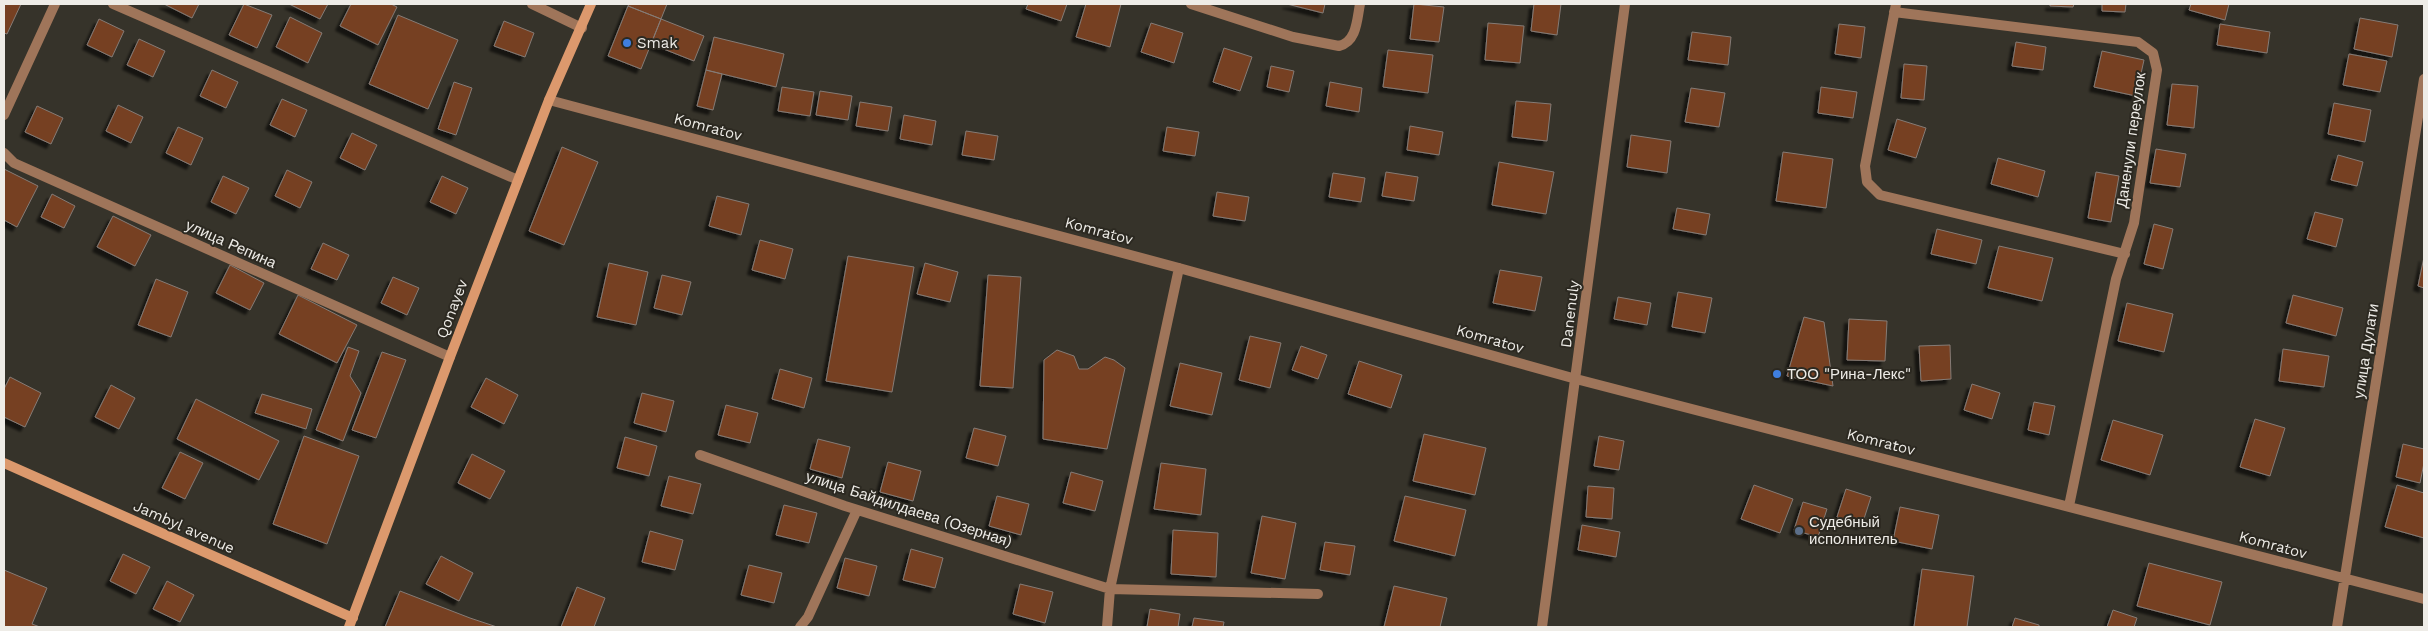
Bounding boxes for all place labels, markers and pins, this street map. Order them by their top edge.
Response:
place label: Smak [637,34,678,52]
marker: Smak [621,37,633,49]
place label: ТОО "Рина-Лекс" [1787,365,1911,383]
marker: ТОО "Рина-Лекс" [1771,368,1783,380]
place label: Судебный исполнитель [1809,513,1898,548]
marker: Судебный исполнитель [1793,525,1805,537]

